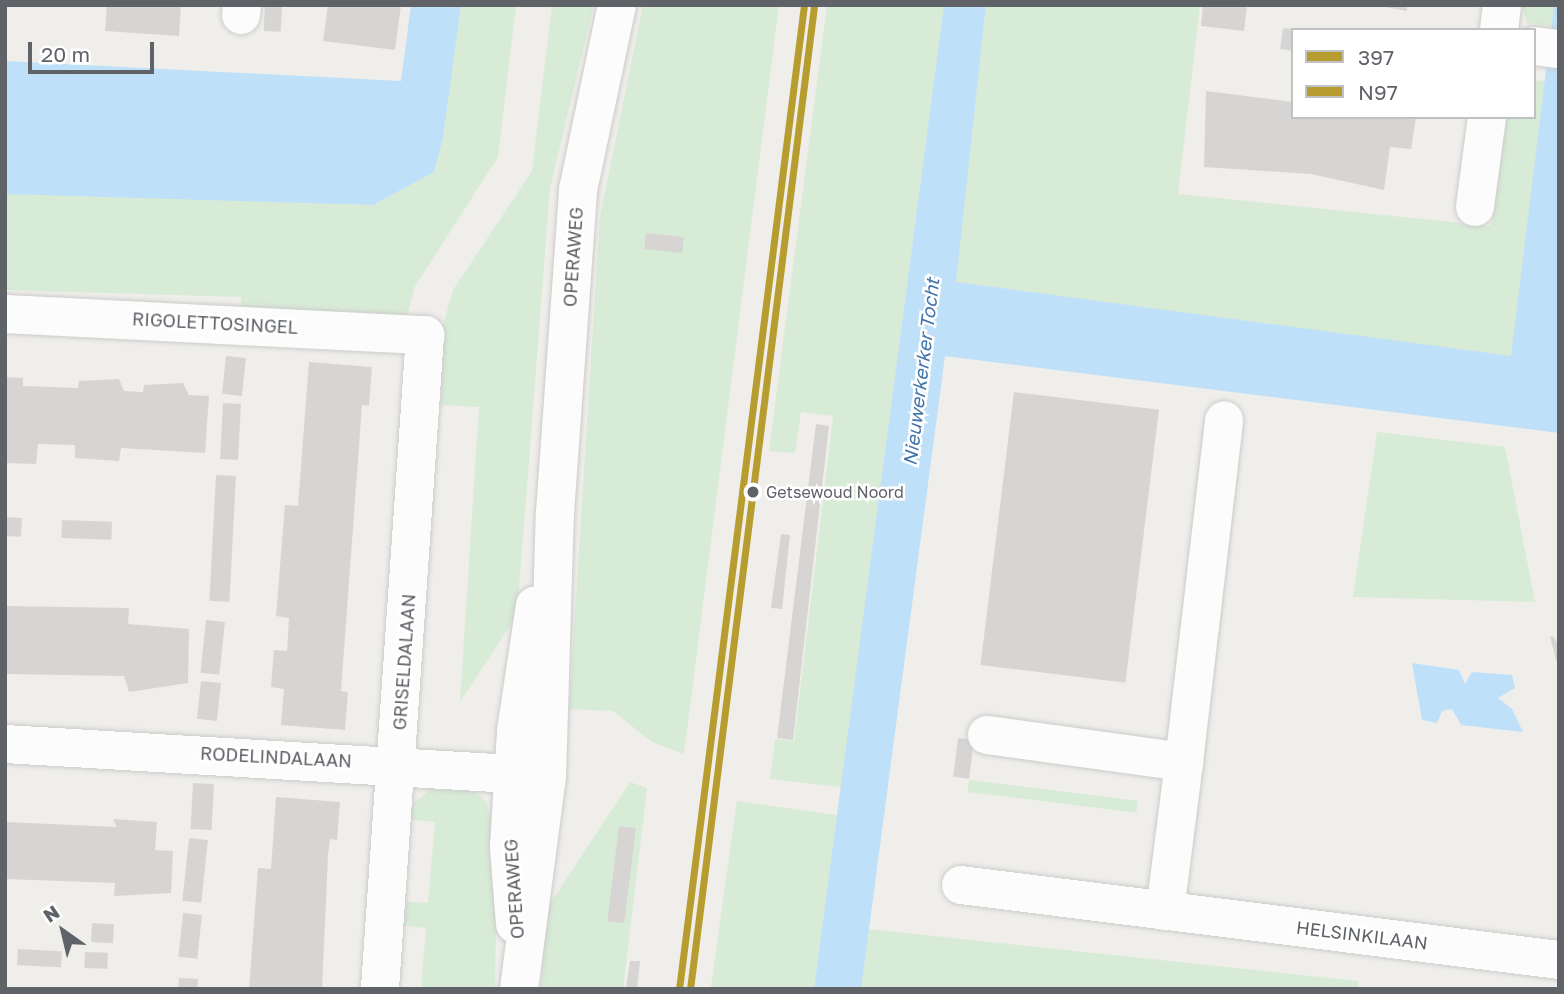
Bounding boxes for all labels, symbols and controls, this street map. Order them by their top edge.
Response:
scale bar [32,28,158,72]
legend [1291,28,1536,119]
text: 20 m [41,41,90,67]
text: 397 [1358,44,1394,70]
text: N97 [1358,79,1398,105]
street label: OPERAWEG [559,206,587,308]
water label: Nieuwerkerker Tocht [898,277,944,467]
street label: RIGOLETTOSINGEL [131,308,299,338]
place label: Getsewoud Noord [766,482,904,502]
marker: Getsewoud Noord [746,485,760,499]
street label: GRISELDALAAN [388,593,420,731]
street label: RODELINDALAAN [200,742,352,772]
street label: OPERAWEG [500,838,528,940]
north arrow [28,896,98,966]
text: N [39,900,63,927]
street label: HELSINKILAAN [1295,916,1429,954]

